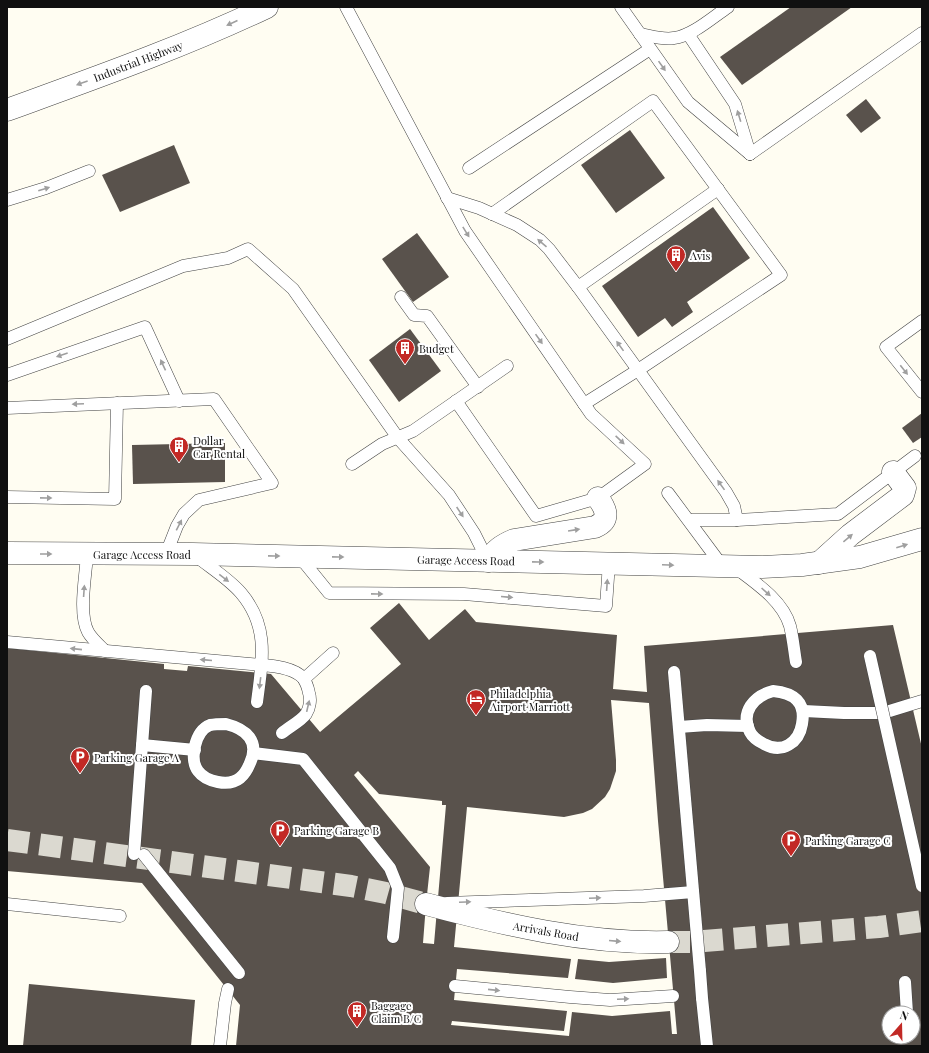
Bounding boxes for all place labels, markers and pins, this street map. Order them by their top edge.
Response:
building icon: Avis [665,244,687,272]
place label: Avis [689,248,711,263]
building icon: Budget [394,337,416,365]
place label: Budget [419,341,454,356]
place label: Dollar Car Rental [193,433,245,461]
building icon: Dollar Car Rental [168,435,190,463]
place label: Philadelphia Airport Marriott [489,686,570,714]
hotel icon: Philadelphia Airport Marriott [465,688,487,716]
parking icon: Parking Garage A [69,746,91,774]
place label: Parking Garage A [94,750,179,765]
parking icon: Parking Garage B [269,819,291,847]
place label: Parking Garage B [294,823,379,838]
parking icon: Parking Garage C [780,829,802,857]
place label: Parking Garage C [805,833,891,848]
place label: Baggage Claim B/C [371,998,421,1026]
building icon: Baggage Claim B/C [346,1000,368,1028]

